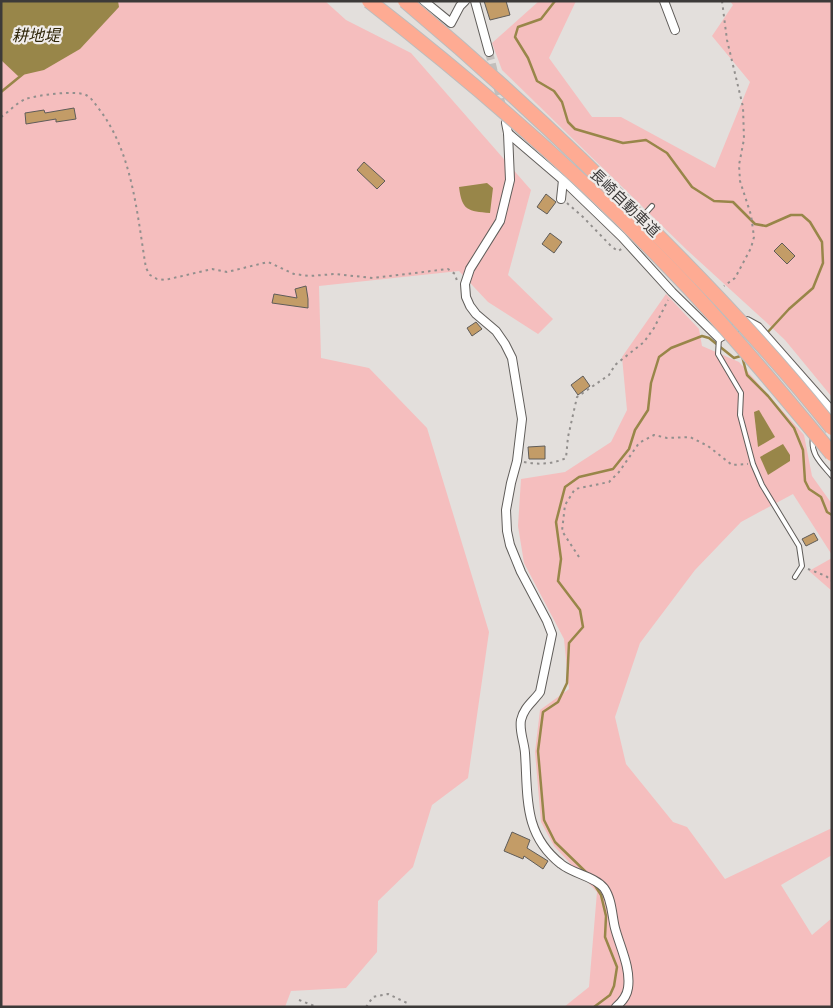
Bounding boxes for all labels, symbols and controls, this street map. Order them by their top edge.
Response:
water label: 耕地堤 [12,26,62,45]
street label: 長崎自動車道 [586,165,664,241]

